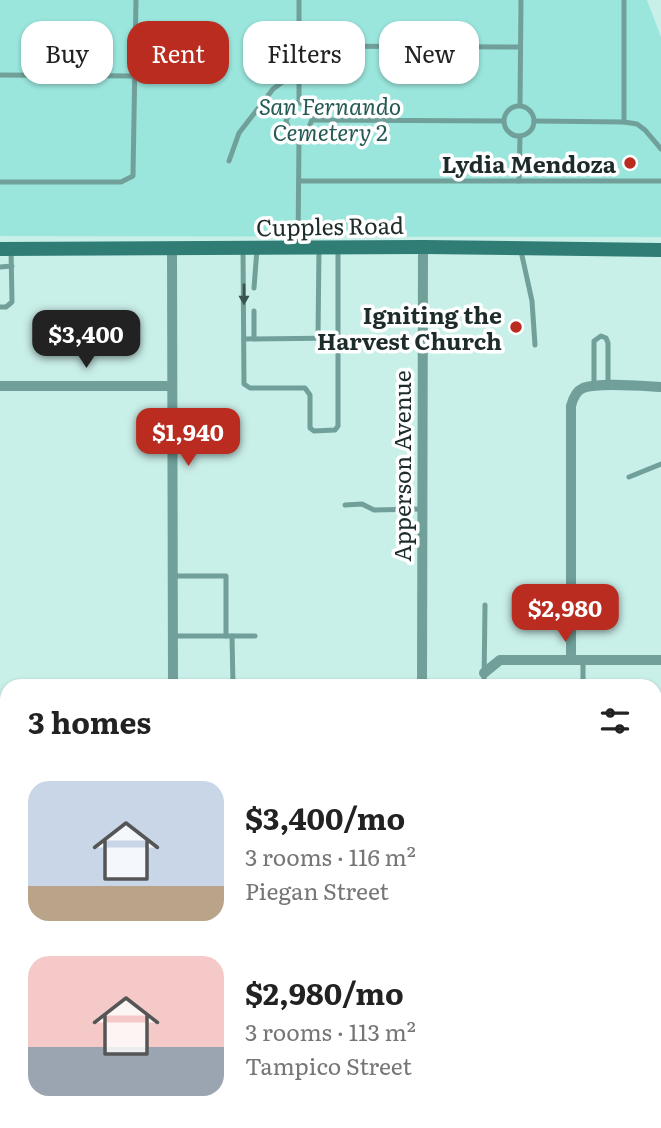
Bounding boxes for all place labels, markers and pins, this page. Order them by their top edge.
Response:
place label: Lydia Mendoza [442,146,617,180]
marker: Lydia Mendoza [622,155,638,171]
place label: Igniting the Harvest Church [317,297,502,357]
pin: $3,400 [29,310,143,370]
marker: Igniting the Harvest Church [508,319,524,335]
pin: $1,940 [131,408,245,468]
pin: $2,980 [508,584,622,644]

